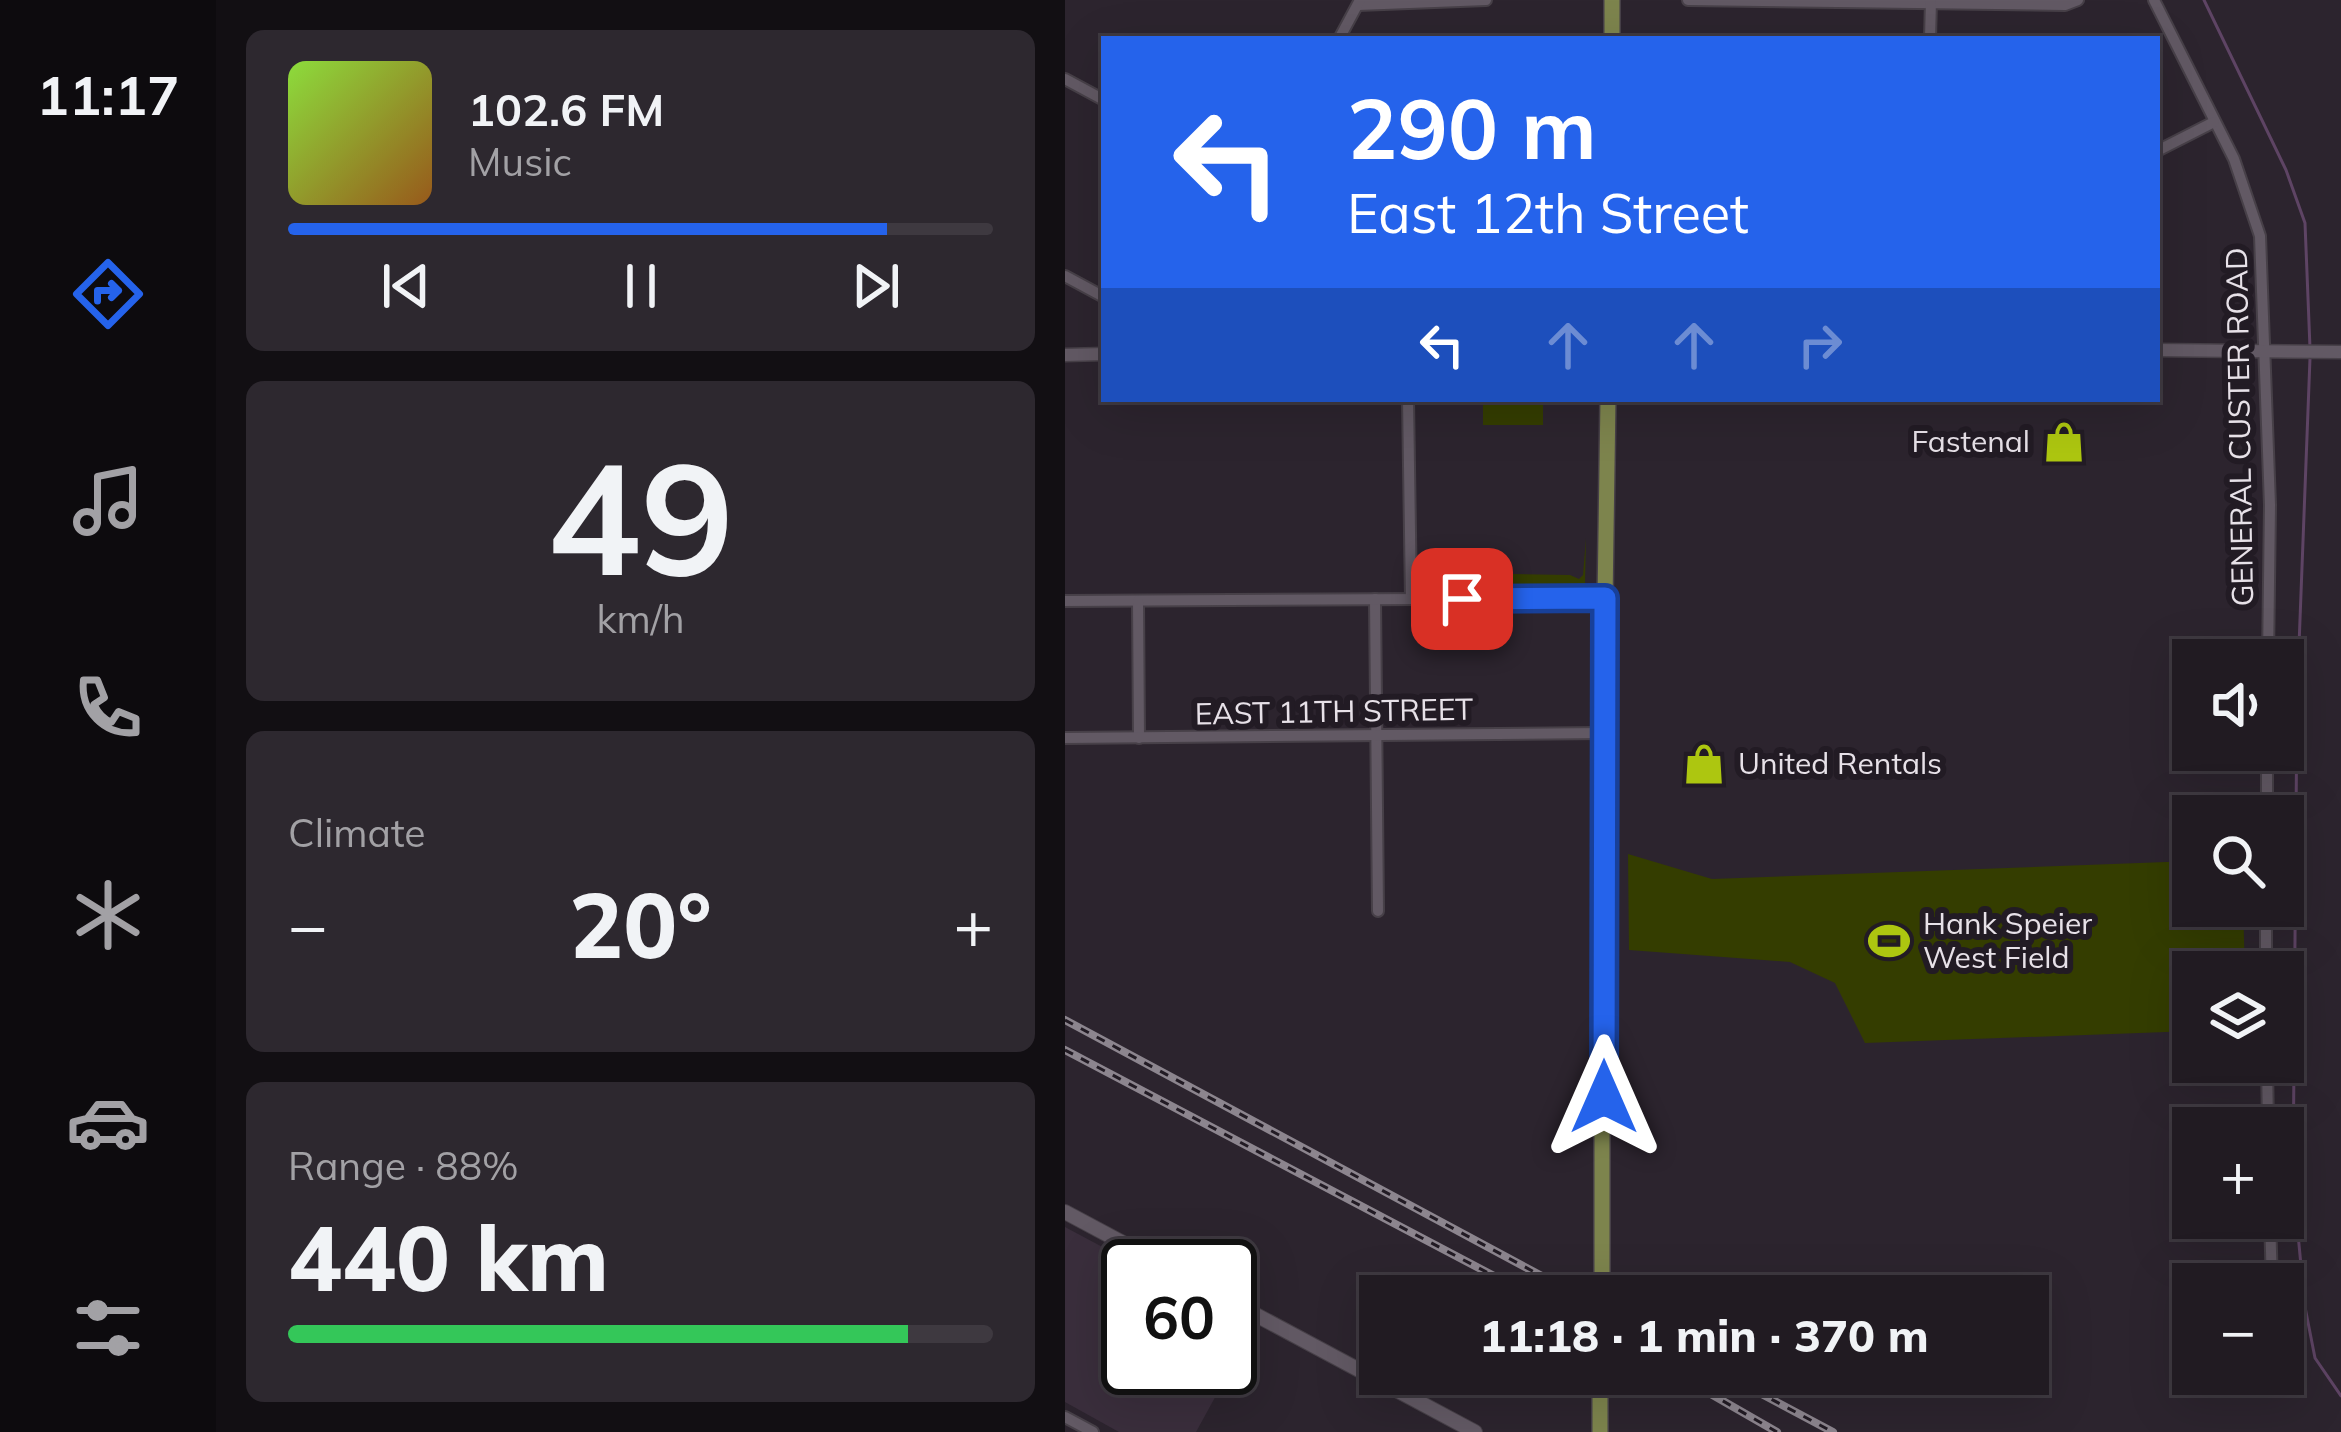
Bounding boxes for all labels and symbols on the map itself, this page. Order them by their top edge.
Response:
street label: GENERAL CUSTER ROAD [2217,247,2261,607]
shop icon: Fastenal [2041,419,2087,465]
place label: Fastenal [1912,422,2030,460]
pin [1411,548,1513,650]
street label: EAST 11TH STREET [1195,690,1473,732]
shop icon: United Rentals [1681,741,1727,787]
place label: United Rentals [1738,744,1942,782]
place label: Hank Speier West Field [1923,904,2092,976]
sports icon: Hank Speier West Field [1866,918,1912,964]
position arrow [1541,1034,1667,1160]
speed limit sign: 60 [1101,1239,1257,1395]

